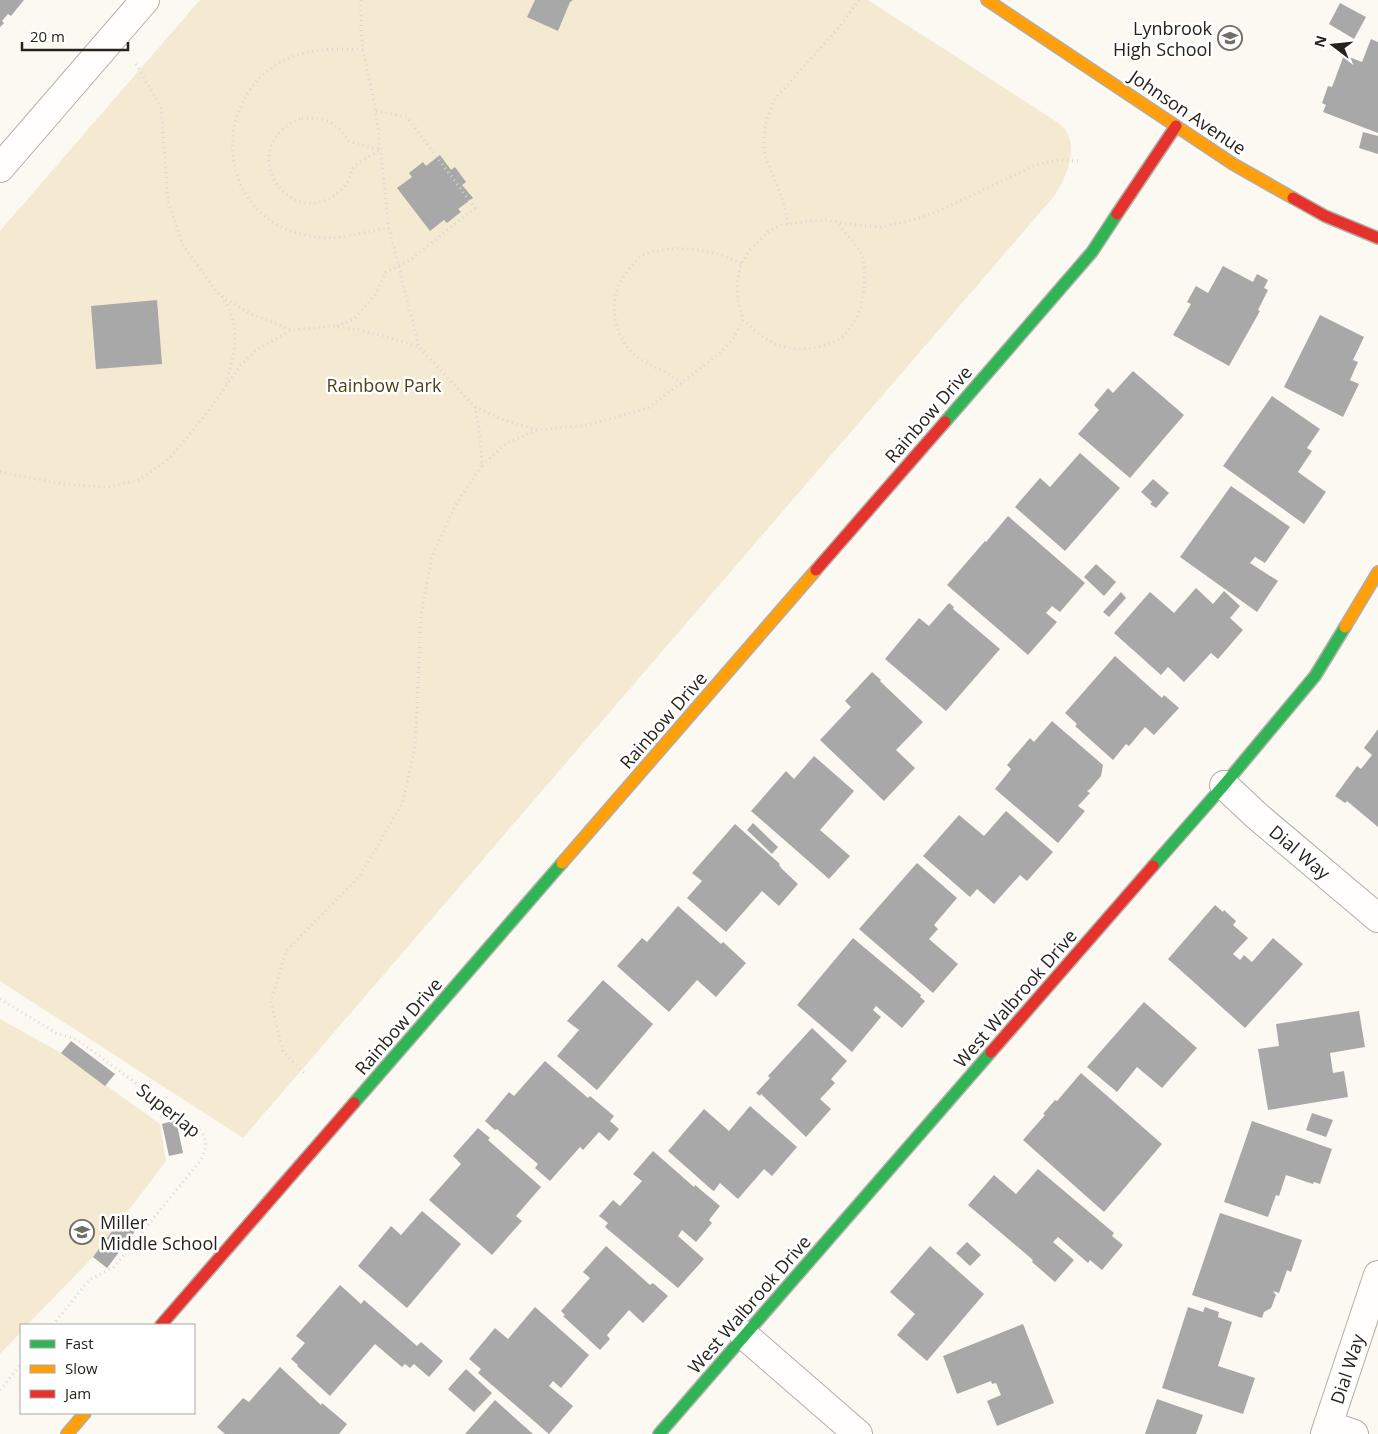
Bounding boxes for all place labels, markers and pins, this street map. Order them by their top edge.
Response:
place label: Lynbrook High School [1113,16,1213,61]
school or university icon: Lynbrook High School [1217,25,1243,51]
place label: Miller Middle School [100,1210,218,1255]
school or university icon: Miller Middle School [69,1219,95,1245]

